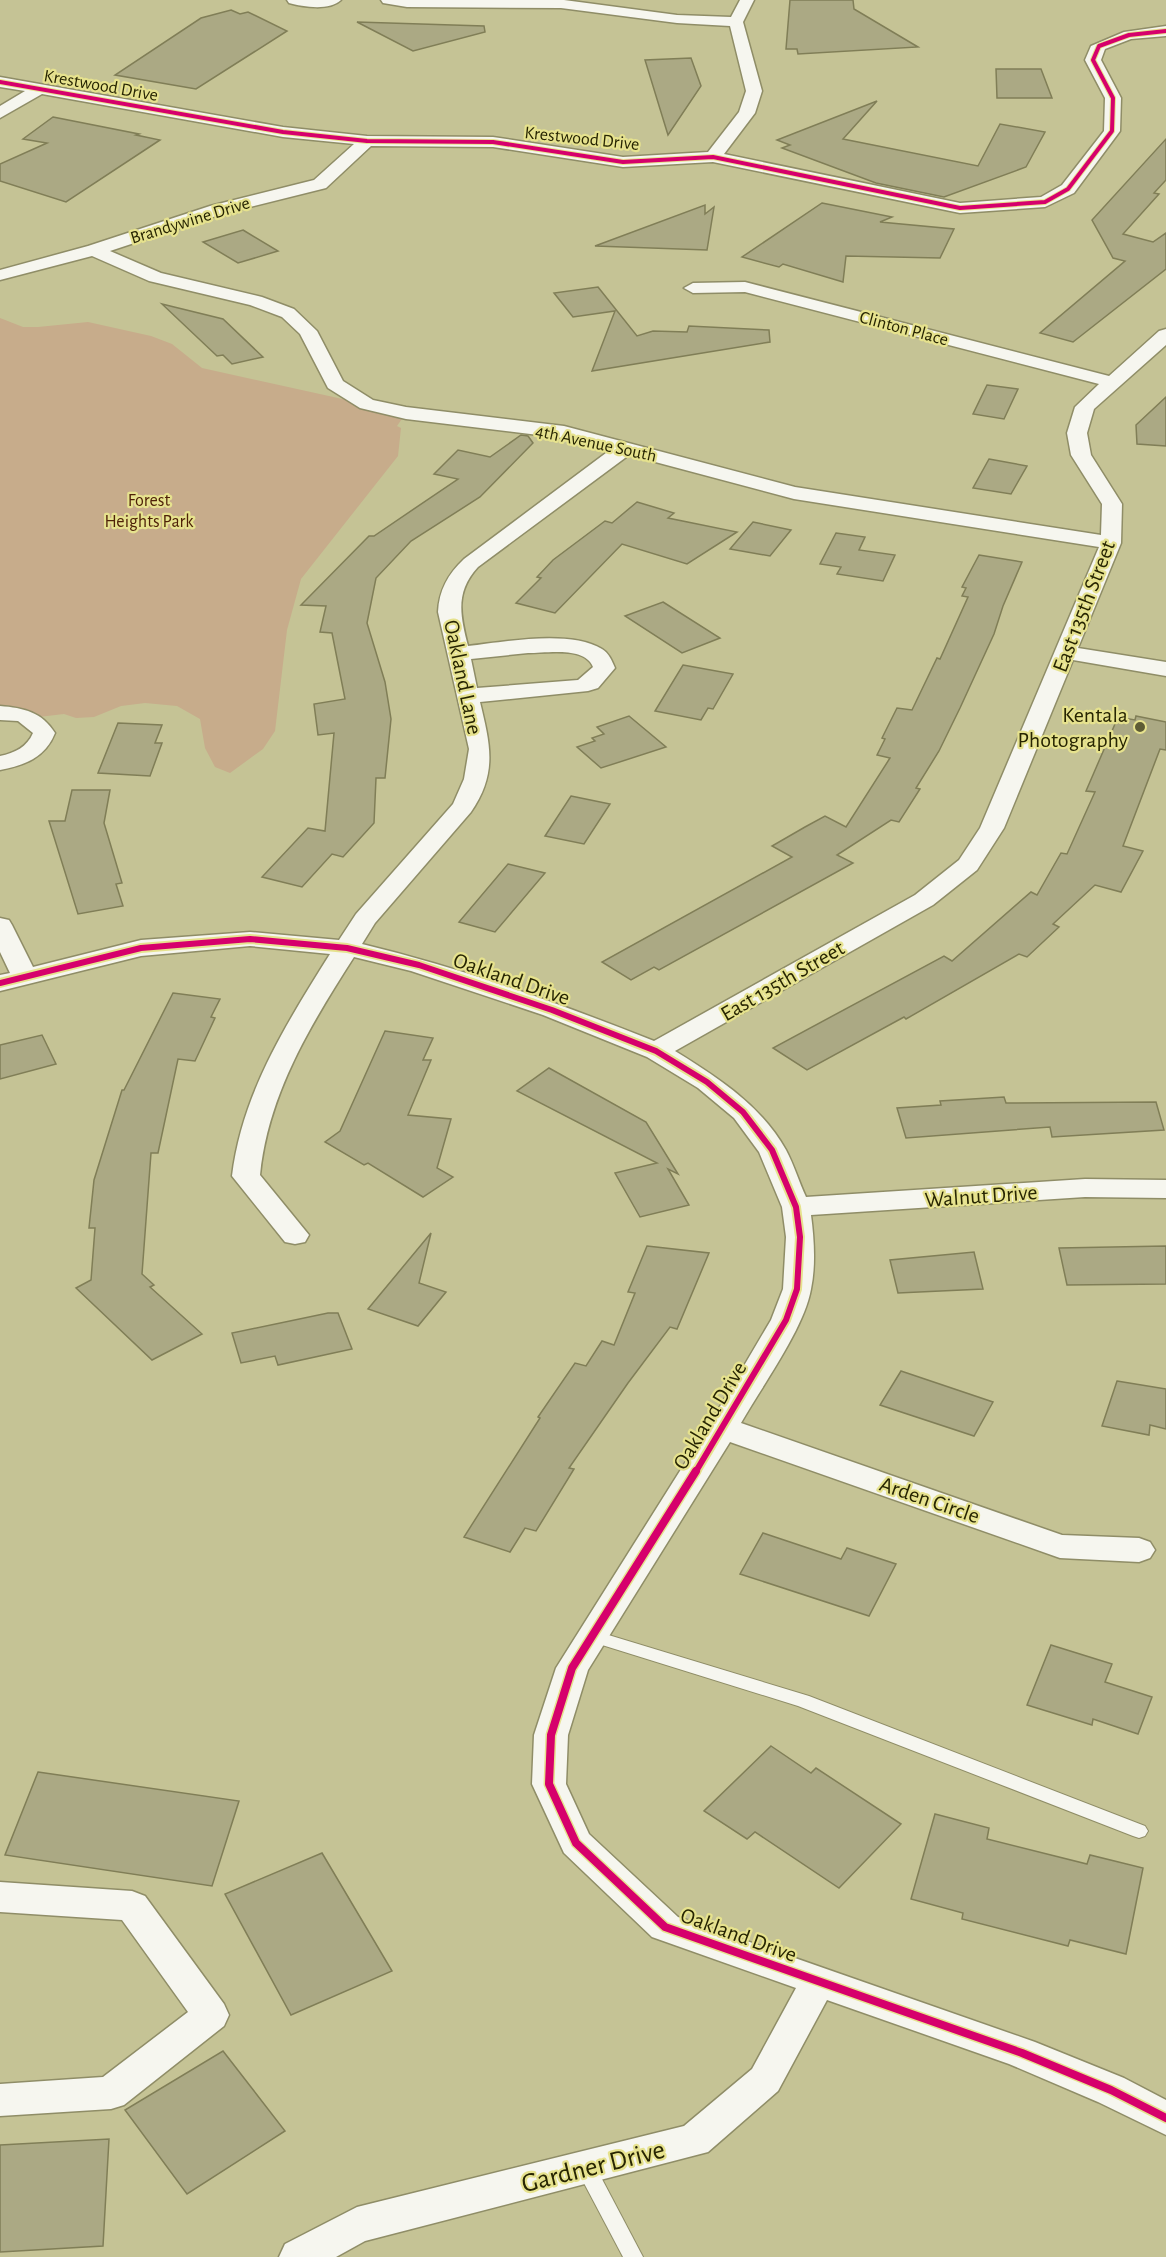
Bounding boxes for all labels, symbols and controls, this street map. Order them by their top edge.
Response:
street label: Krestwood Drive [42,67,159,105]
street label: Krestwood Drive [524,124,640,154]
street label: Brandywine Drive [128,194,252,248]
street label: Clinton Place [857,308,950,349]
street label: 4th Avenue South [534,422,658,466]
park label: Forest Heights Park [104,492,194,531]
street label: East 135th Street [1049,538,1119,675]
street label: Oakland Lane [440,618,486,736]
place label: Kentala Photography [1017,704,1129,751]
marker: Kentala Photography [1133,720,1147,734]
street label: East 135th Street [717,937,848,1025]
street label: Oakland Drive [451,949,573,1009]
street label: Walnut Drive [924,1181,1038,1211]
street label: Oakland Drive [669,1358,751,1473]
street label: Arden Circle [877,1473,982,1527]
street label: Oakland Drive [678,1904,800,1966]
street label: Gardner Drive [519,2136,667,2197]

